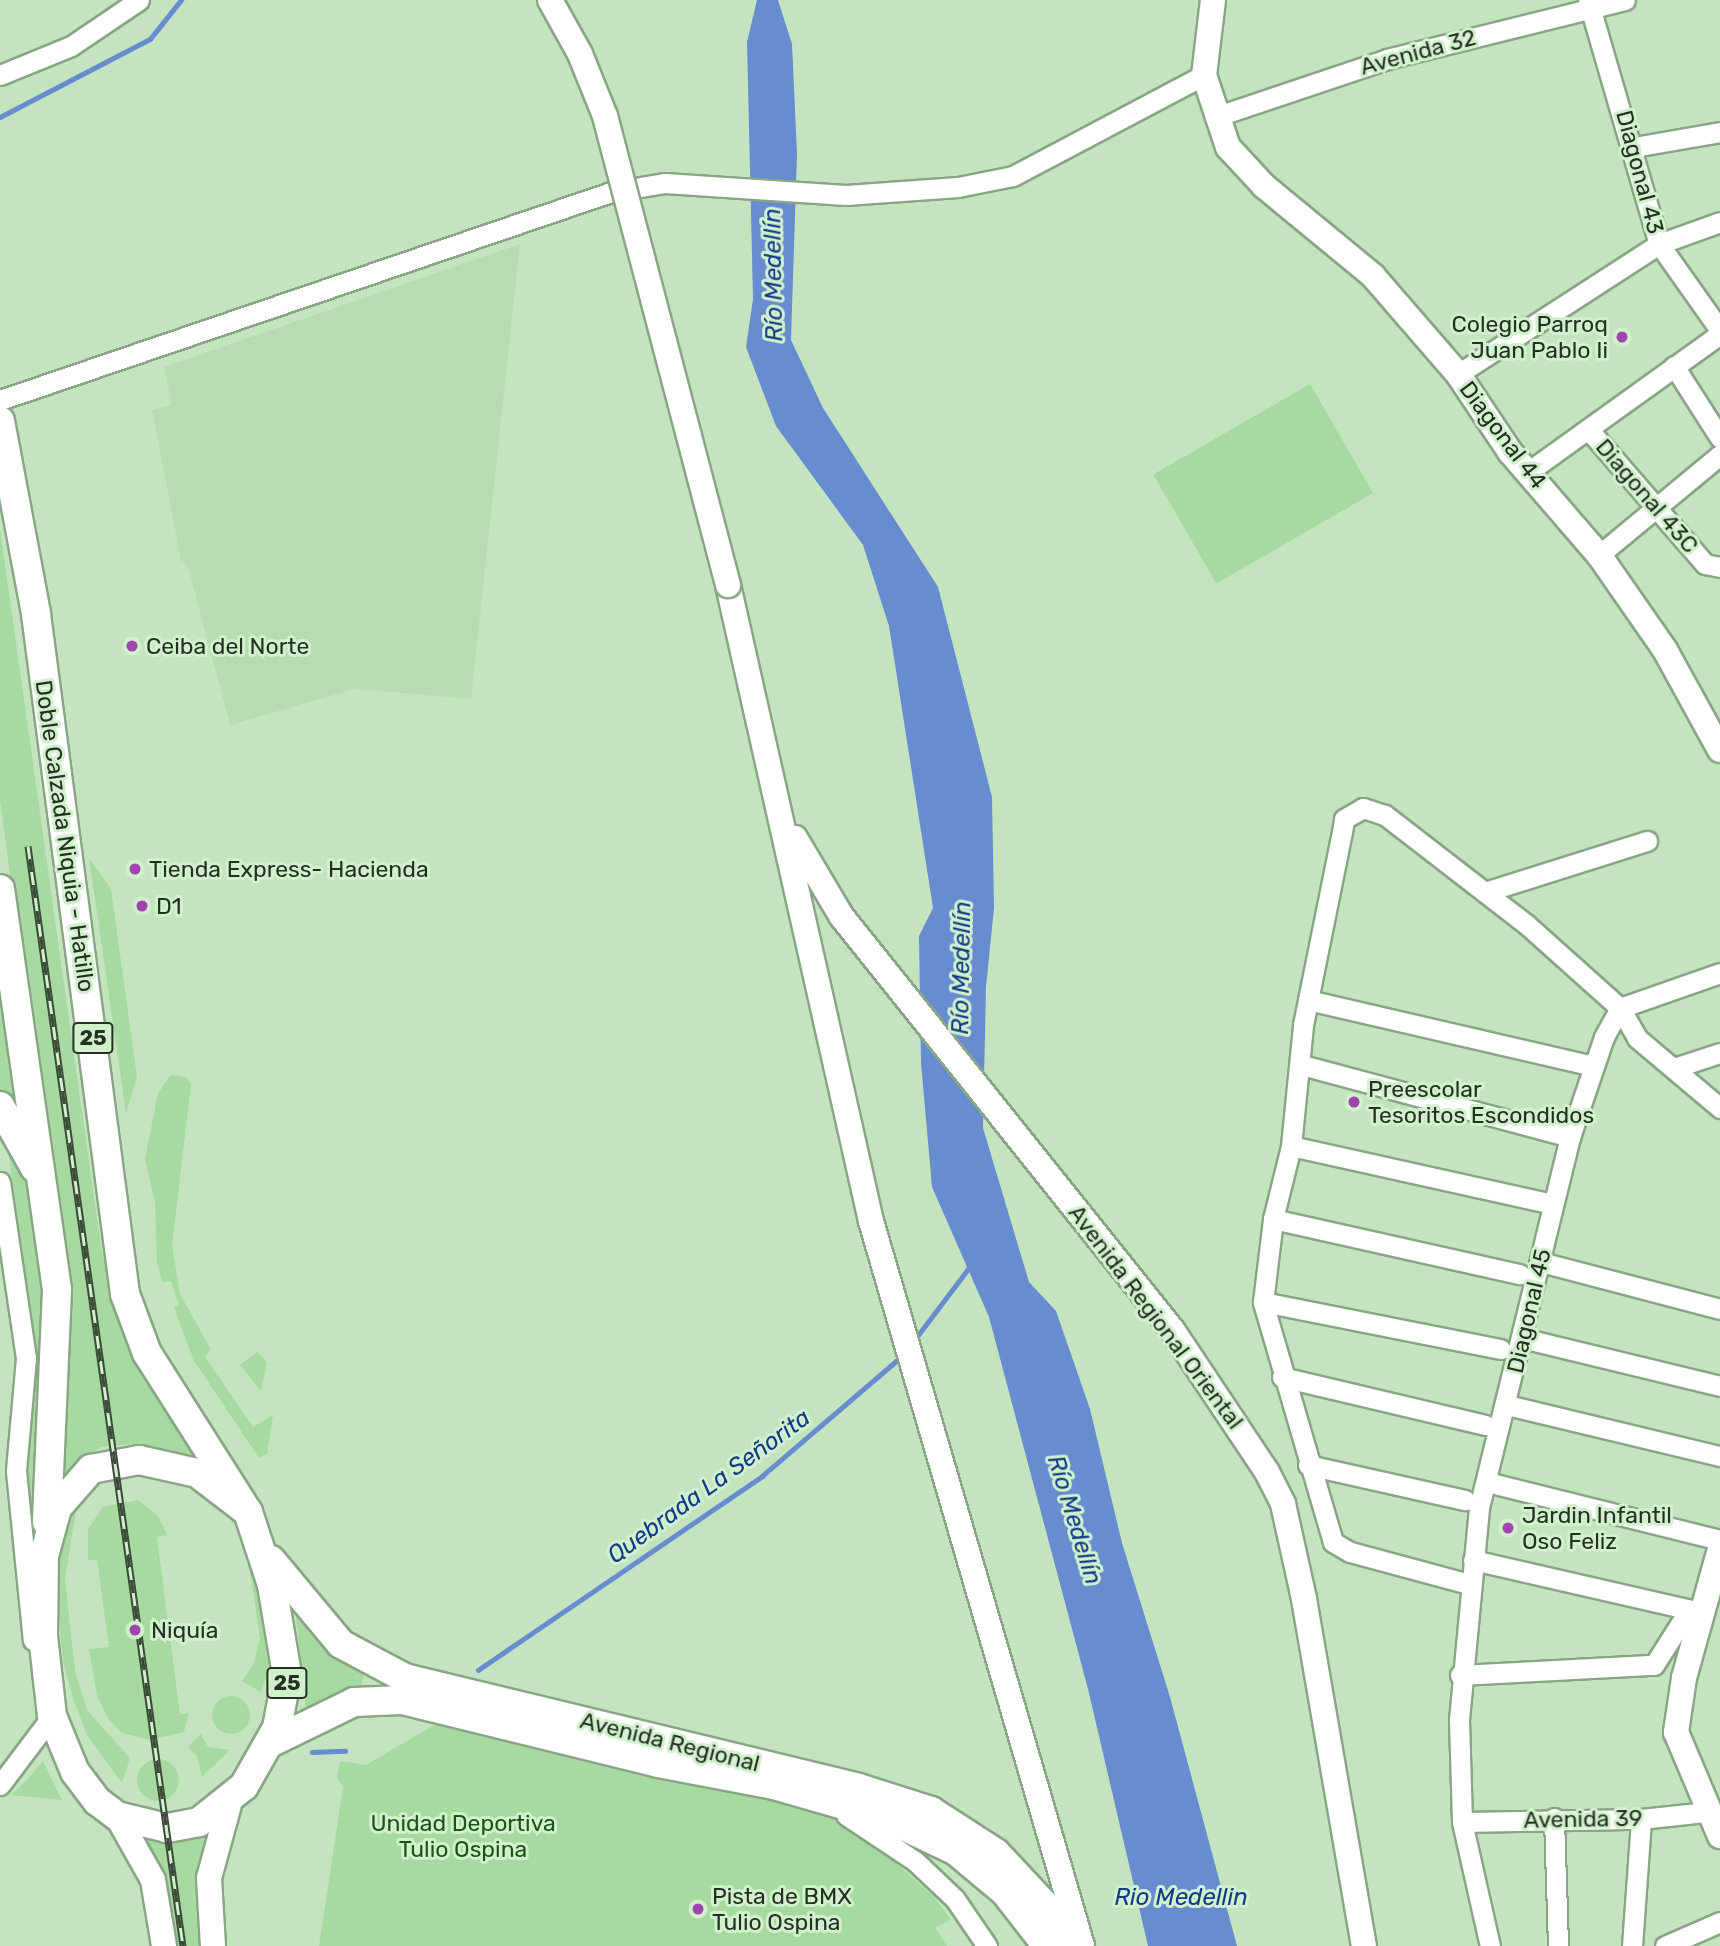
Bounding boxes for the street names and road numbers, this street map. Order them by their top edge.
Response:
street label: Avenida 32 [1357,23,1479,81]
street label: Diagonal 43 [1610,107,1670,237]
street label: Diagonal 44 [1454,376,1552,494]
street label: Diagonal 43C [1590,433,1704,559]
street label: Doble Calzada Niquia - Hatillo [29,678,101,994]
road number: 25 [72,1020,114,1056]
street label: Avenida Regional Oriental [1063,1200,1249,1434]
street label: Diagonal 45 [1501,1246,1557,1376]
road number: 25 [266,1666,308,1700]
street label: Avenida Regional [577,1706,763,1778]
street label: Avenida 39 [1523,1804,1643,1834]

